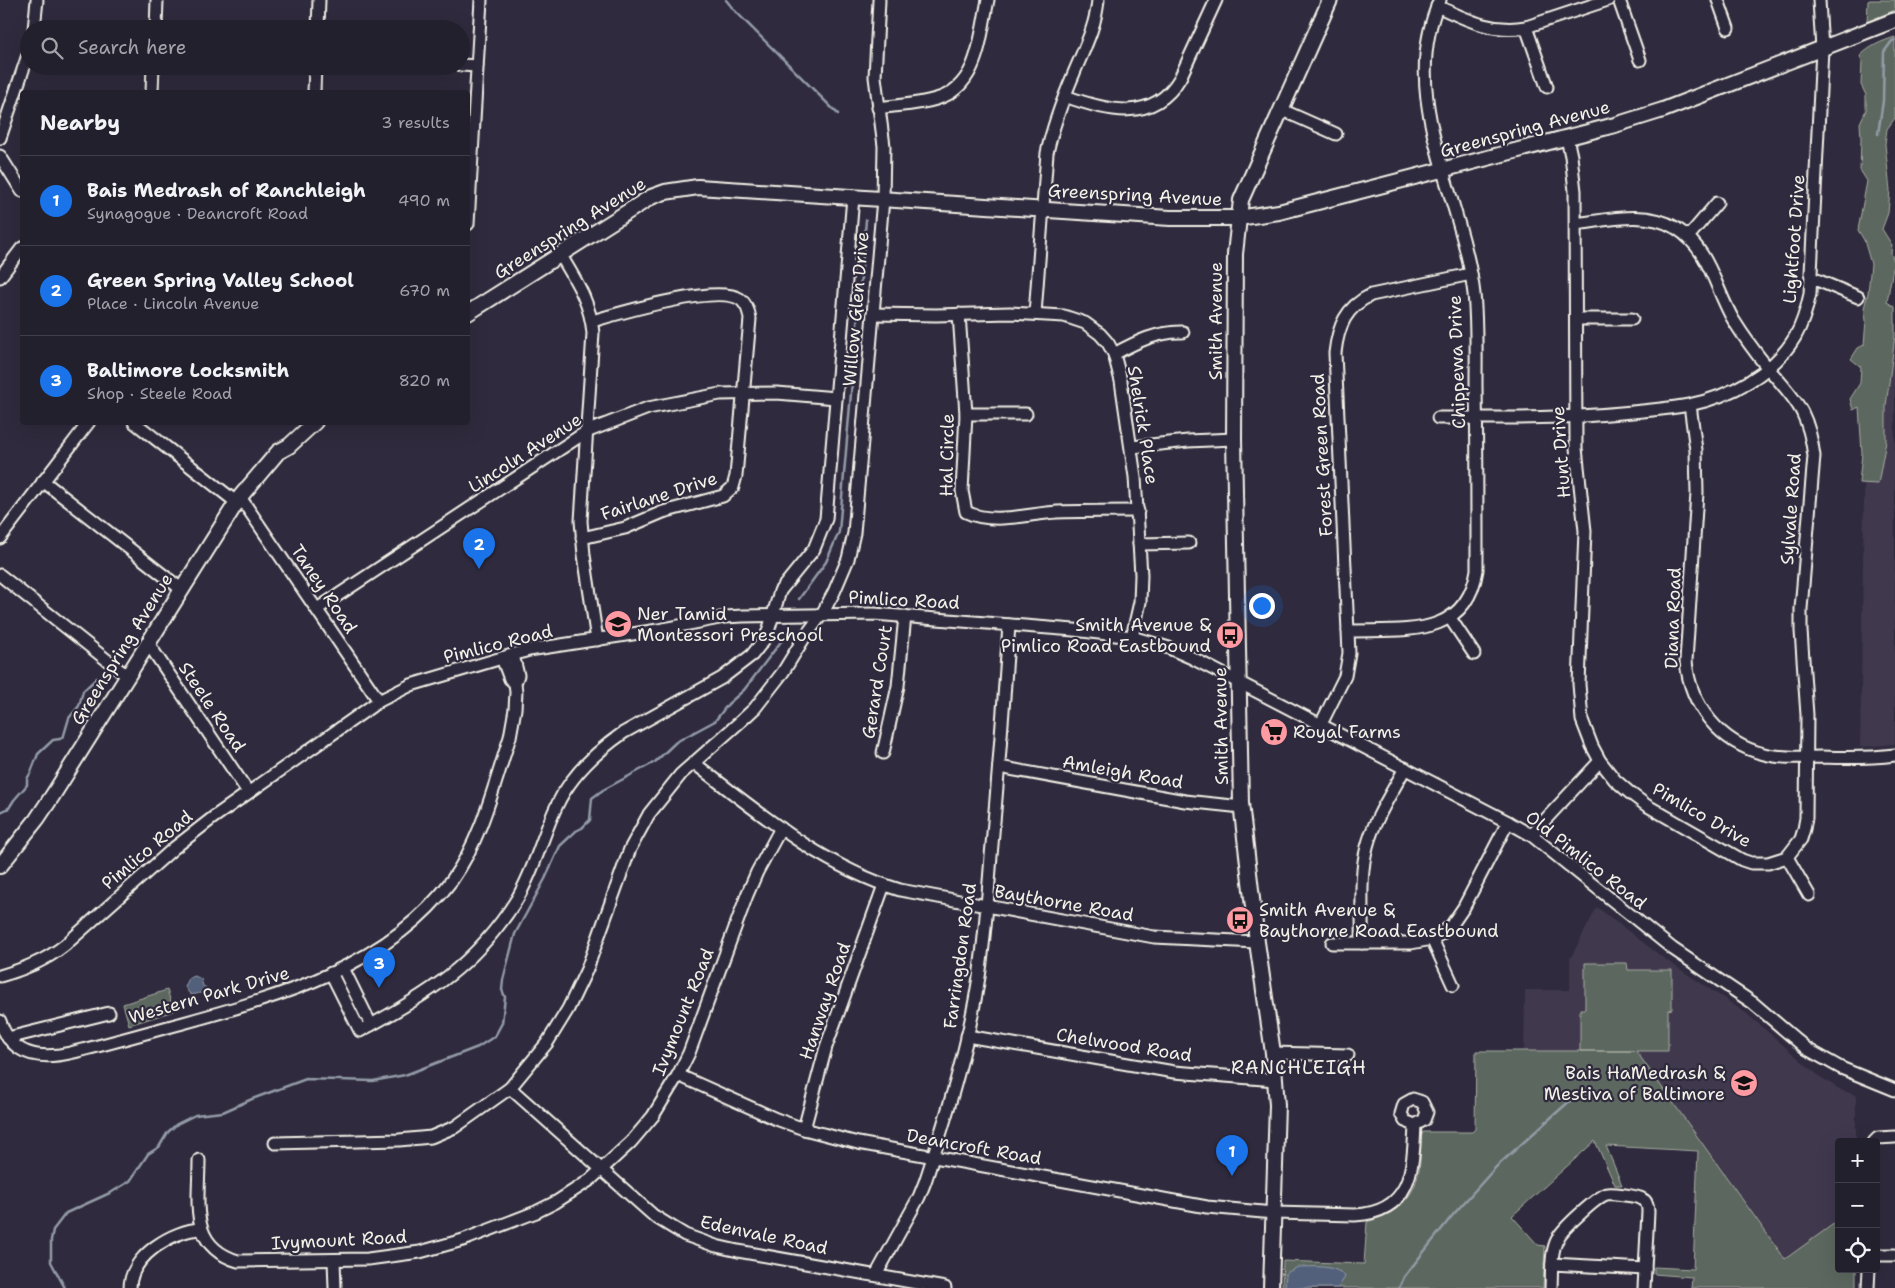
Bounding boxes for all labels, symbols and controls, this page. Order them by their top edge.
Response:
search box [20,20,470,75]
icon: search [38,34,66,62]
text: Search here [78,35,187,60]
street label: Greenspring Avenue [1437,95,1613,163]
text: Nearby [40,109,120,137]
text: 3 results [381,112,450,133]
street label: Greenspring Avenue [490,171,650,285]
street label: Lightfoot Drive [1778,173,1810,305]
text: Bais Medrash of Ranchleigh [87,178,366,203]
street label: Greenspring Avenue [1047,178,1223,212]
text: 1 [52,190,60,211]
text: 490 m [398,190,450,211]
text: Synagogue · Deancroft Road [87,203,308,224]
street label: Willow Glen Drive [837,231,875,387]
street label: Smith Avenue [1204,262,1228,380]
text: Green Spring Valley School [87,268,354,293]
text: 2 [50,280,62,301]
text: 670 m [399,280,450,301]
text: Place · Lincoln Avenue [87,293,259,314]
street label: Chippewa Drive [1443,295,1471,429]
text: Baltimore Locksmith [87,358,289,383]
street label: Shelrick Place [1122,364,1164,486]
text: 3 [50,370,62,391]
text: 820 m [399,370,450,391]
street label: Forest Green Road [1306,373,1338,537]
text: Shop · Steele Road [87,383,232,404]
street label: Hunt Drive [1546,405,1576,499]
street label: Lincoln Avenue [464,407,586,499]
street label: Hal Circle [934,413,960,497]
street label: Sylvale Road [1775,452,1807,566]
street label: Fairlane Drive [598,466,720,526]
pin: 2 [463,528,495,569]
street label: Taney Road [285,540,363,638]
street label: Diana Road [1659,567,1687,669]
street label: Greenspring Avenue [65,569,179,729]
street label: Pimlico Road [848,585,960,615]
your location [1249,593,1275,619]
place label: Ner Tamid Montessori Preschool [637,602,824,647]
school or university icon: Ner Tamid Montessori Preschool [603,609,633,639]
place label: Smith Avenue & Pimlico Road Eastbound [1001,613,1212,658]
street label: Pimlico Road [441,619,555,669]
bus stop icon: Smith Avenue & Pimlico Road Eastbound [1215,620,1245,650]
street label: Gerard Court [856,623,898,740]
street label: Steele Road [173,657,251,757]
street label: Smith Avenue [1208,667,1234,785]
supermarket icon: Royal Farms [1259,717,1289,747]
place label: Royal Farms [1293,720,1401,744]
street label: Amleigh Road [1061,750,1185,794]
street label: Pimlico Drive [1648,777,1756,853]
street label: Pimlico Road [97,805,197,895]
street label: Old Pimlico Road [1520,805,1652,915]
street label: Baythorne Road [992,879,1136,927]
street label: Farringdon Road [938,882,982,1030]
place label: Smith Avenue & Baythorne Road Eastbound [1259,898,1499,943]
bus stop icon: Smith Avenue & Baythorne Road Eastbound [1225,905,1255,935]
street label: Hanway Road [794,939,856,1063]
street label: Ivymount Road [646,945,720,1079]
pin: 3 [363,947,395,988]
street label: Western Park Drive [126,961,292,1029]
street label: Chelwood Road [1054,1022,1194,1068]
district label: RANCHLEIGH [1231,1055,1367,1080]
place label: Bais HaMedrash & Mestiva of Baltimore [1544,1061,1726,1106]
school or university icon: Bais HaMedrash & Mestiva of Baltimore [1729,1068,1759,1098]
street label: Deancroft Road [905,1123,1043,1171]
pin: 1 [1216,1135,1248,1176]
map controls [1835,1138,1880,1273]
button: + [1835,1138,1880,1183]
button: − [1835,1183,1880,1228]
street label: Edenvale Road [698,1210,830,1260]
street label: Ivymount Road [271,1224,407,1256]
button: locate [1835,1228,1880,1273]

